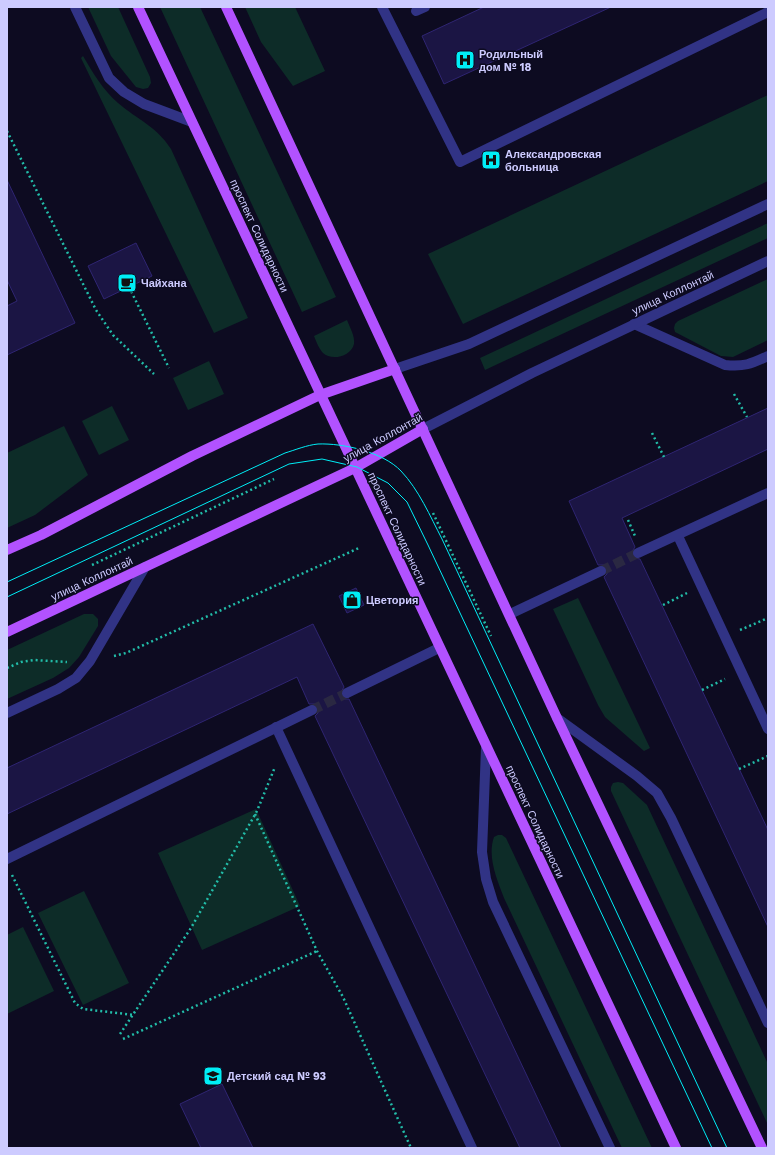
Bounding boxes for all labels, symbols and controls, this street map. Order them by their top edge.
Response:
place label: Родильный дом № 18 [479,48,543,74]
hospital icon: Родильный дом № 18 [454,49,476,71]
place label: Александровская больница [505,148,601,174]
hospital icon: Александровская больница [480,149,502,171]
street label: проспект Солидарности [227,177,291,295]
street label: улица Коллонтай [630,268,716,318]
cafe icon: Чайхана [116,272,138,294]
place label: Чайхана [141,277,187,290]
street label: улица Коллонтай [341,411,425,465]
street label: проспект Солидарности [365,470,429,588]
street label: улица Коллонтай [49,554,135,604]
shop icon: Цветория [341,589,363,611]
place label: Цветория [366,594,419,607]
street label: проспект Солидарности [503,763,567,881]
school or university icon: Детский сад № 93 [202,1065,224,1087]
place label: Детский сад № 93 [227,1070,327,1083]

